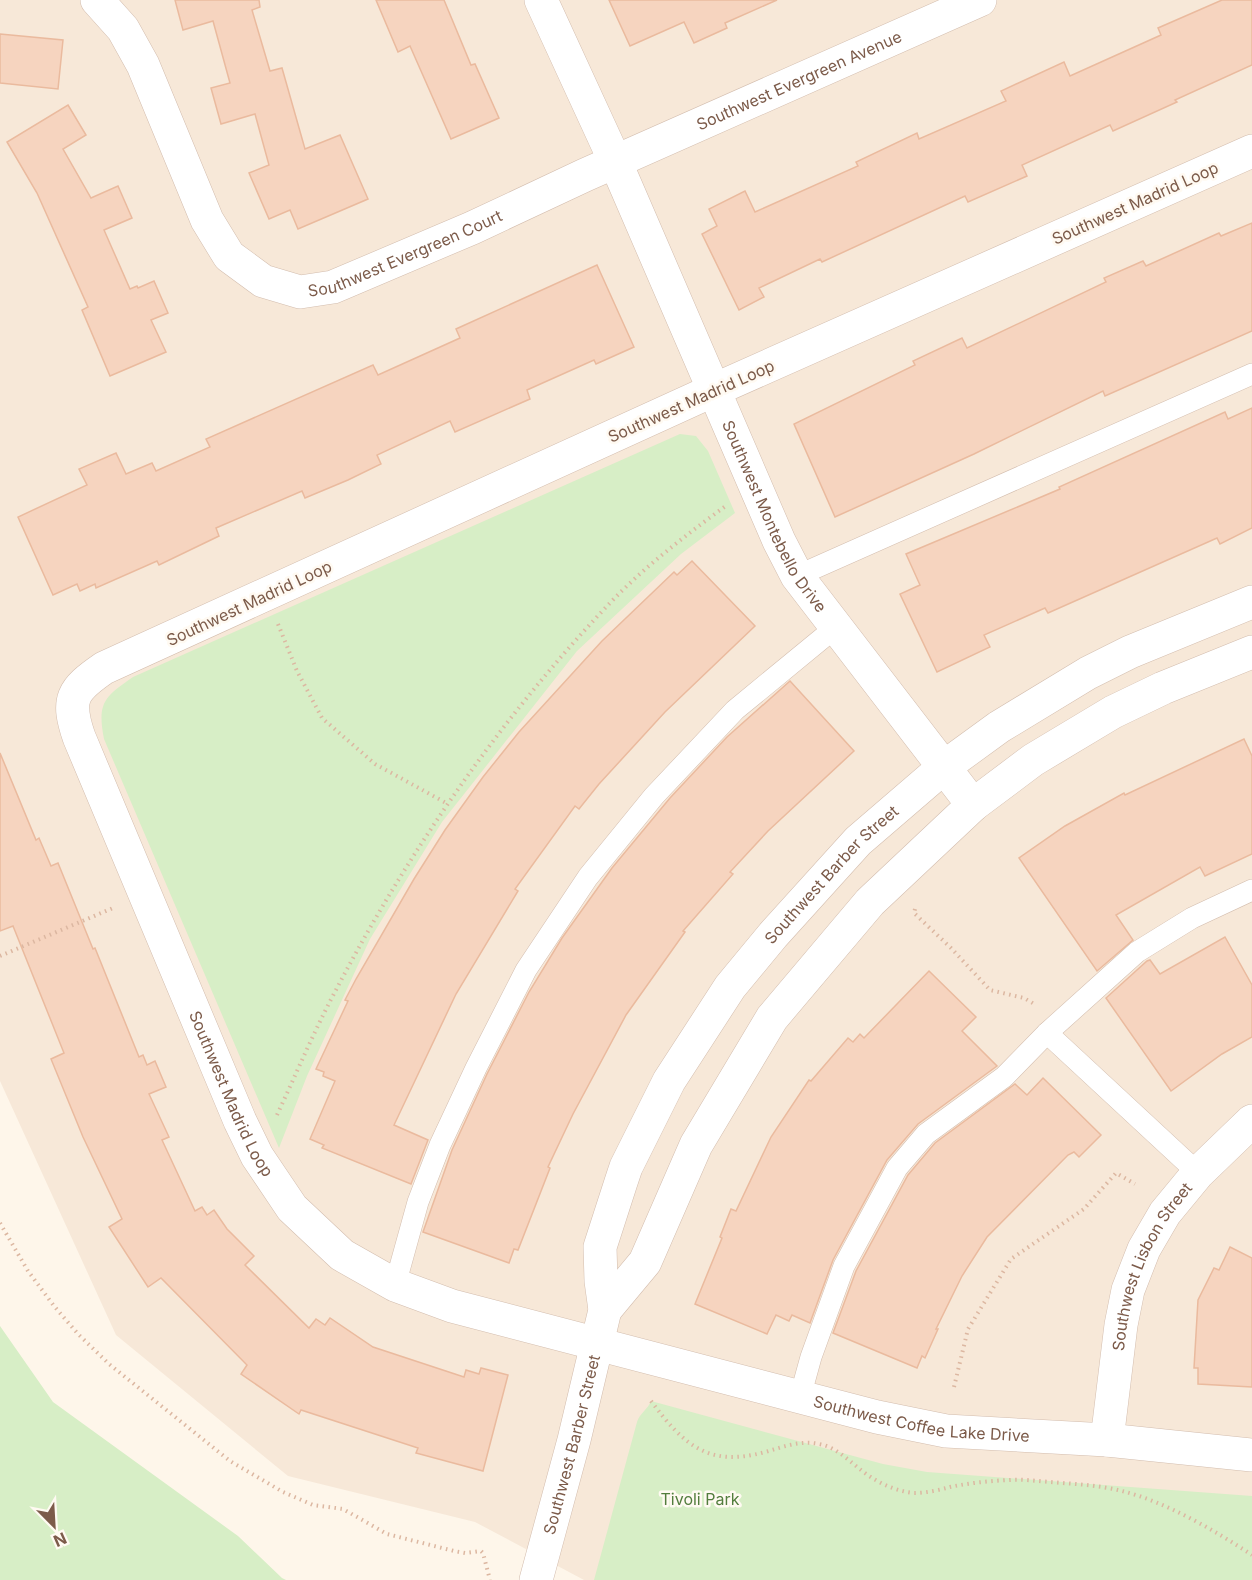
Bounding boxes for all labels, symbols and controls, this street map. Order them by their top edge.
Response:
street label: Southwest Evergreen Avenue [693,26,905,134]
street label: Southwest Madrid Loop [1049,157,1221,249]
street label: Southwest Evergreen Court [306,205,505,301]
street label: Southwest Madrid Loop [605,355,777,447]
street label: Southwest Montebello Drive [718,417,831,616]
street label: Southwest Madrid Loop [163,556,335,650]
street label: Southwest Barber Street [760,801,902,948]
street label: Southwest Madrid Loop [185,1008,278,1180]
street label: Southwest Lisbon Street [1108,1178,1196,1352]
street label: Southwest Barber Street [539,1353,604,1537]
street label: Southwest Coffee Lake Drive [811,1391,1030,1446]
park label: Tivoli Park [661,1489,740,1509]
north arrow [24,1496,84,1556]
text: N [50,1528,70,1551]

